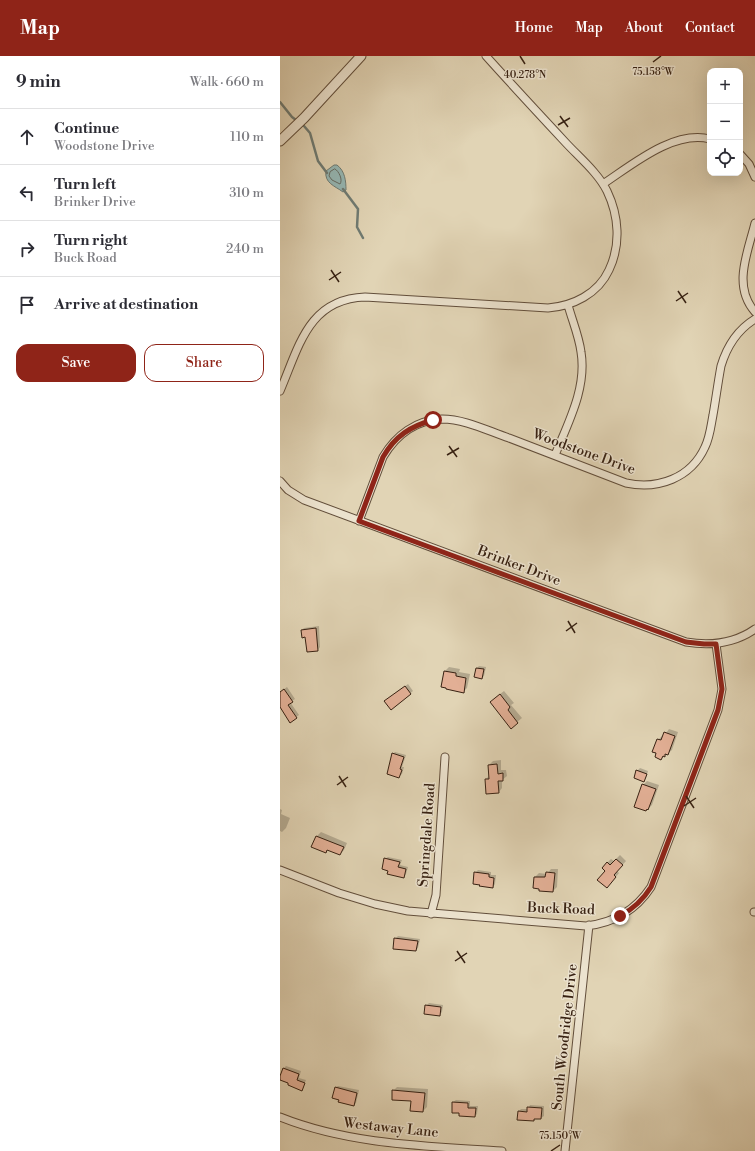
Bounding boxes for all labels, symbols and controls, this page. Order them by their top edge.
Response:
text: Map [20,16,60,40]
text: Home [515,19,553,37]
text: Map [575,19,603,37]
text: About [625,19,663,37]
text: Contact [685,19,735,37]
text: 75.158°W [632,66,675,78]
map controls [707,68,743,176]
button: + [707,68,743,104]
text: 40.278°N [504,69,547,81]
text: 9 min [16,71,61,93]
text: Walk · 660 m [190,74,264,90]
button: − [707,104,743,140]
text: Continue [54,119,119,138]
icon: ahead [16,126,38,148]
text: 110 m [230,129,264,145]
text: Woodstone Drive [54,138,155,154]
button: locate [707,140,743,176]
text: Turn left [54,175,116,194]
icon: left [16,182,38,204]
text: 310 m [229,185,264,201]
text: Brinker Drive [54,194,136,210]
text: Turn right [54,231,128,250]
icon: right [16,238,38,260]
text: 240 m [226,241,264,257]
text: Buck Road [54,250,117,266]
icon: arrive [16,294,38,316]
text: Arrive at destination [54,295,198,314]
button: Save [16,344,136,382]
button: Share [144,344,264,382]
route start [424,411,442,429]
street label: Woodstone Drive [529,425,638,479]
street label: Brinker Drive [474,541,563,590]
street label: Springdale Road [414,782,440,888]
street label: Buck Road [526,899,595,919]
route end [611,907,629,925]
street label: South Woodridge Drive [548,963,582,1111]
street label: Westaway Lane [342,1114,439,1142]
text: 75.150°W [539,1130,582,1142]

